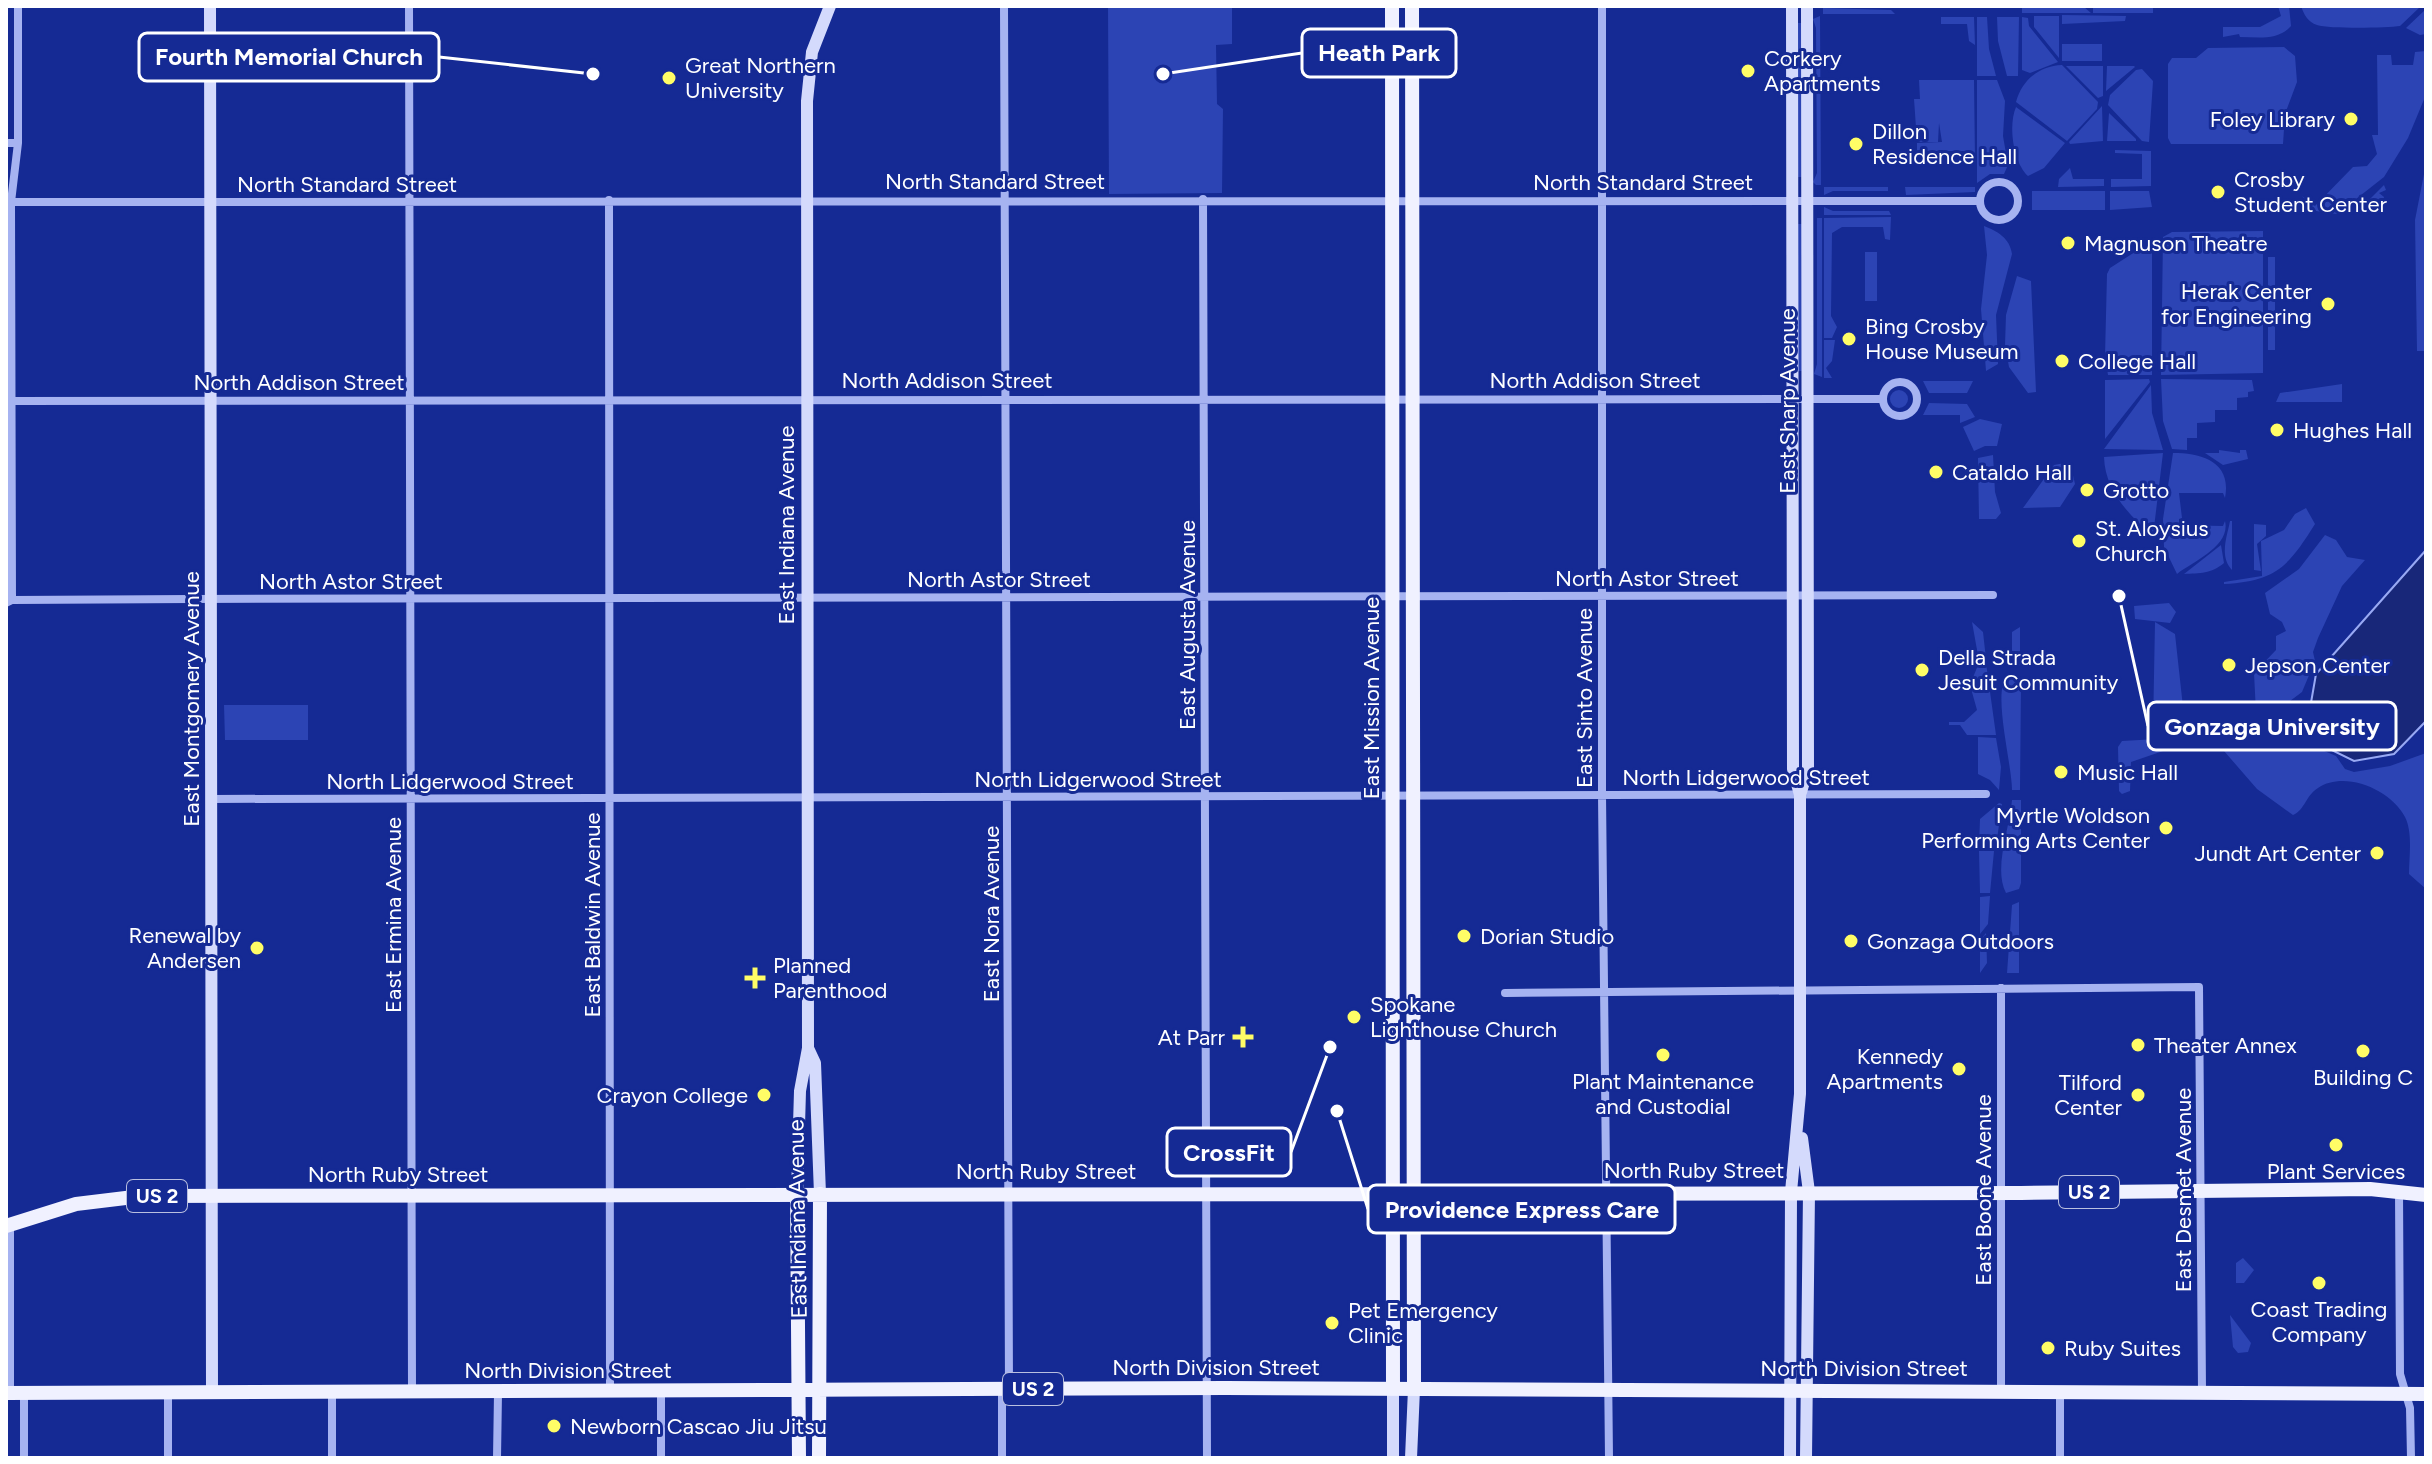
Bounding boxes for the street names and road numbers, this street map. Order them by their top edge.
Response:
street label: North Standard Street [885,168,1105,195]
street label: North Standard Street [1533,169,1753,196]
street label: North Standard Street [237,171,457,198]
street label: East Sharp Avenue [1774,308,1801,494]
street label: North Addison Street [841,367,1053,394]
street label: North Addison Street [1489,367,1701,394]
street label: North Addison Street [193,369,405,396]
street label: East Indiana Avenue [773,425,800,625]
street label: East Augusta Avenue [1174,520,1201,730]
street label: North Astor Street [1555,565,1739,592]
street label: North Astor Street [907,566,1091,593]
street label: North Astor Street [259,568,443,595]
street label: East Montgomery Avenue [178,571,205,827]
street label: East Mission Avenue [1358,597,1385,799]
street label: East Sinto Avenue [1571,608,1598,788]
street label: North Lidgerwood Street [1622,764,1870,791]
street label: North Lidgerwood Street [974,766,1222,793]
street label: North Lidgerwood Street [326,768,574,795]
street label: East Baldwin Avenue [579,812,606,1018]
street label: East Ermina Avenue [380,817,407,1013]
street label: East Nora Avenue [978,826,1005,1002]
street label: East Desmet Avenue [2170,1088,2197,1292]
street label: East Boone Avenue [1970,1094,1997,1286]
street label: East Indiana Avenue [782,1119,813,1319]
street label: North Ruby Street [1604,1157,1784,1184]
street label: North Ruby Street [956,1158,1136,1185]
street label: North Ruby Street [308,1161,488,1188]
road number: US 2 [2059,1176,2119,1208]
road number: US 2 [127,1180,187,1212]
street label: North Division Street [1112,1354,1320,1381]
street label: North Division Street [1760,1355,1968,1382]
street label: North Division Street [464,1357,672,1384]
road number: US 2 [1003,1373,1063,1405]

